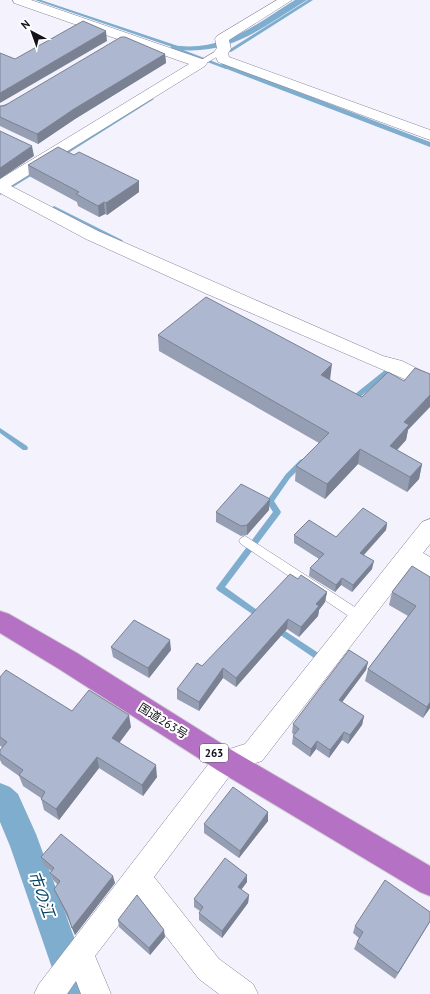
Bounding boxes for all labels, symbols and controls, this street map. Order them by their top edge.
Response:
north arrow [12,12,52,52]
text: N [18,17,33,32]
street label: 国道263号 [136,699,191,742]
road number: 263 [200,744,228,762]
water label: 市の江 [24,868,60,922]

